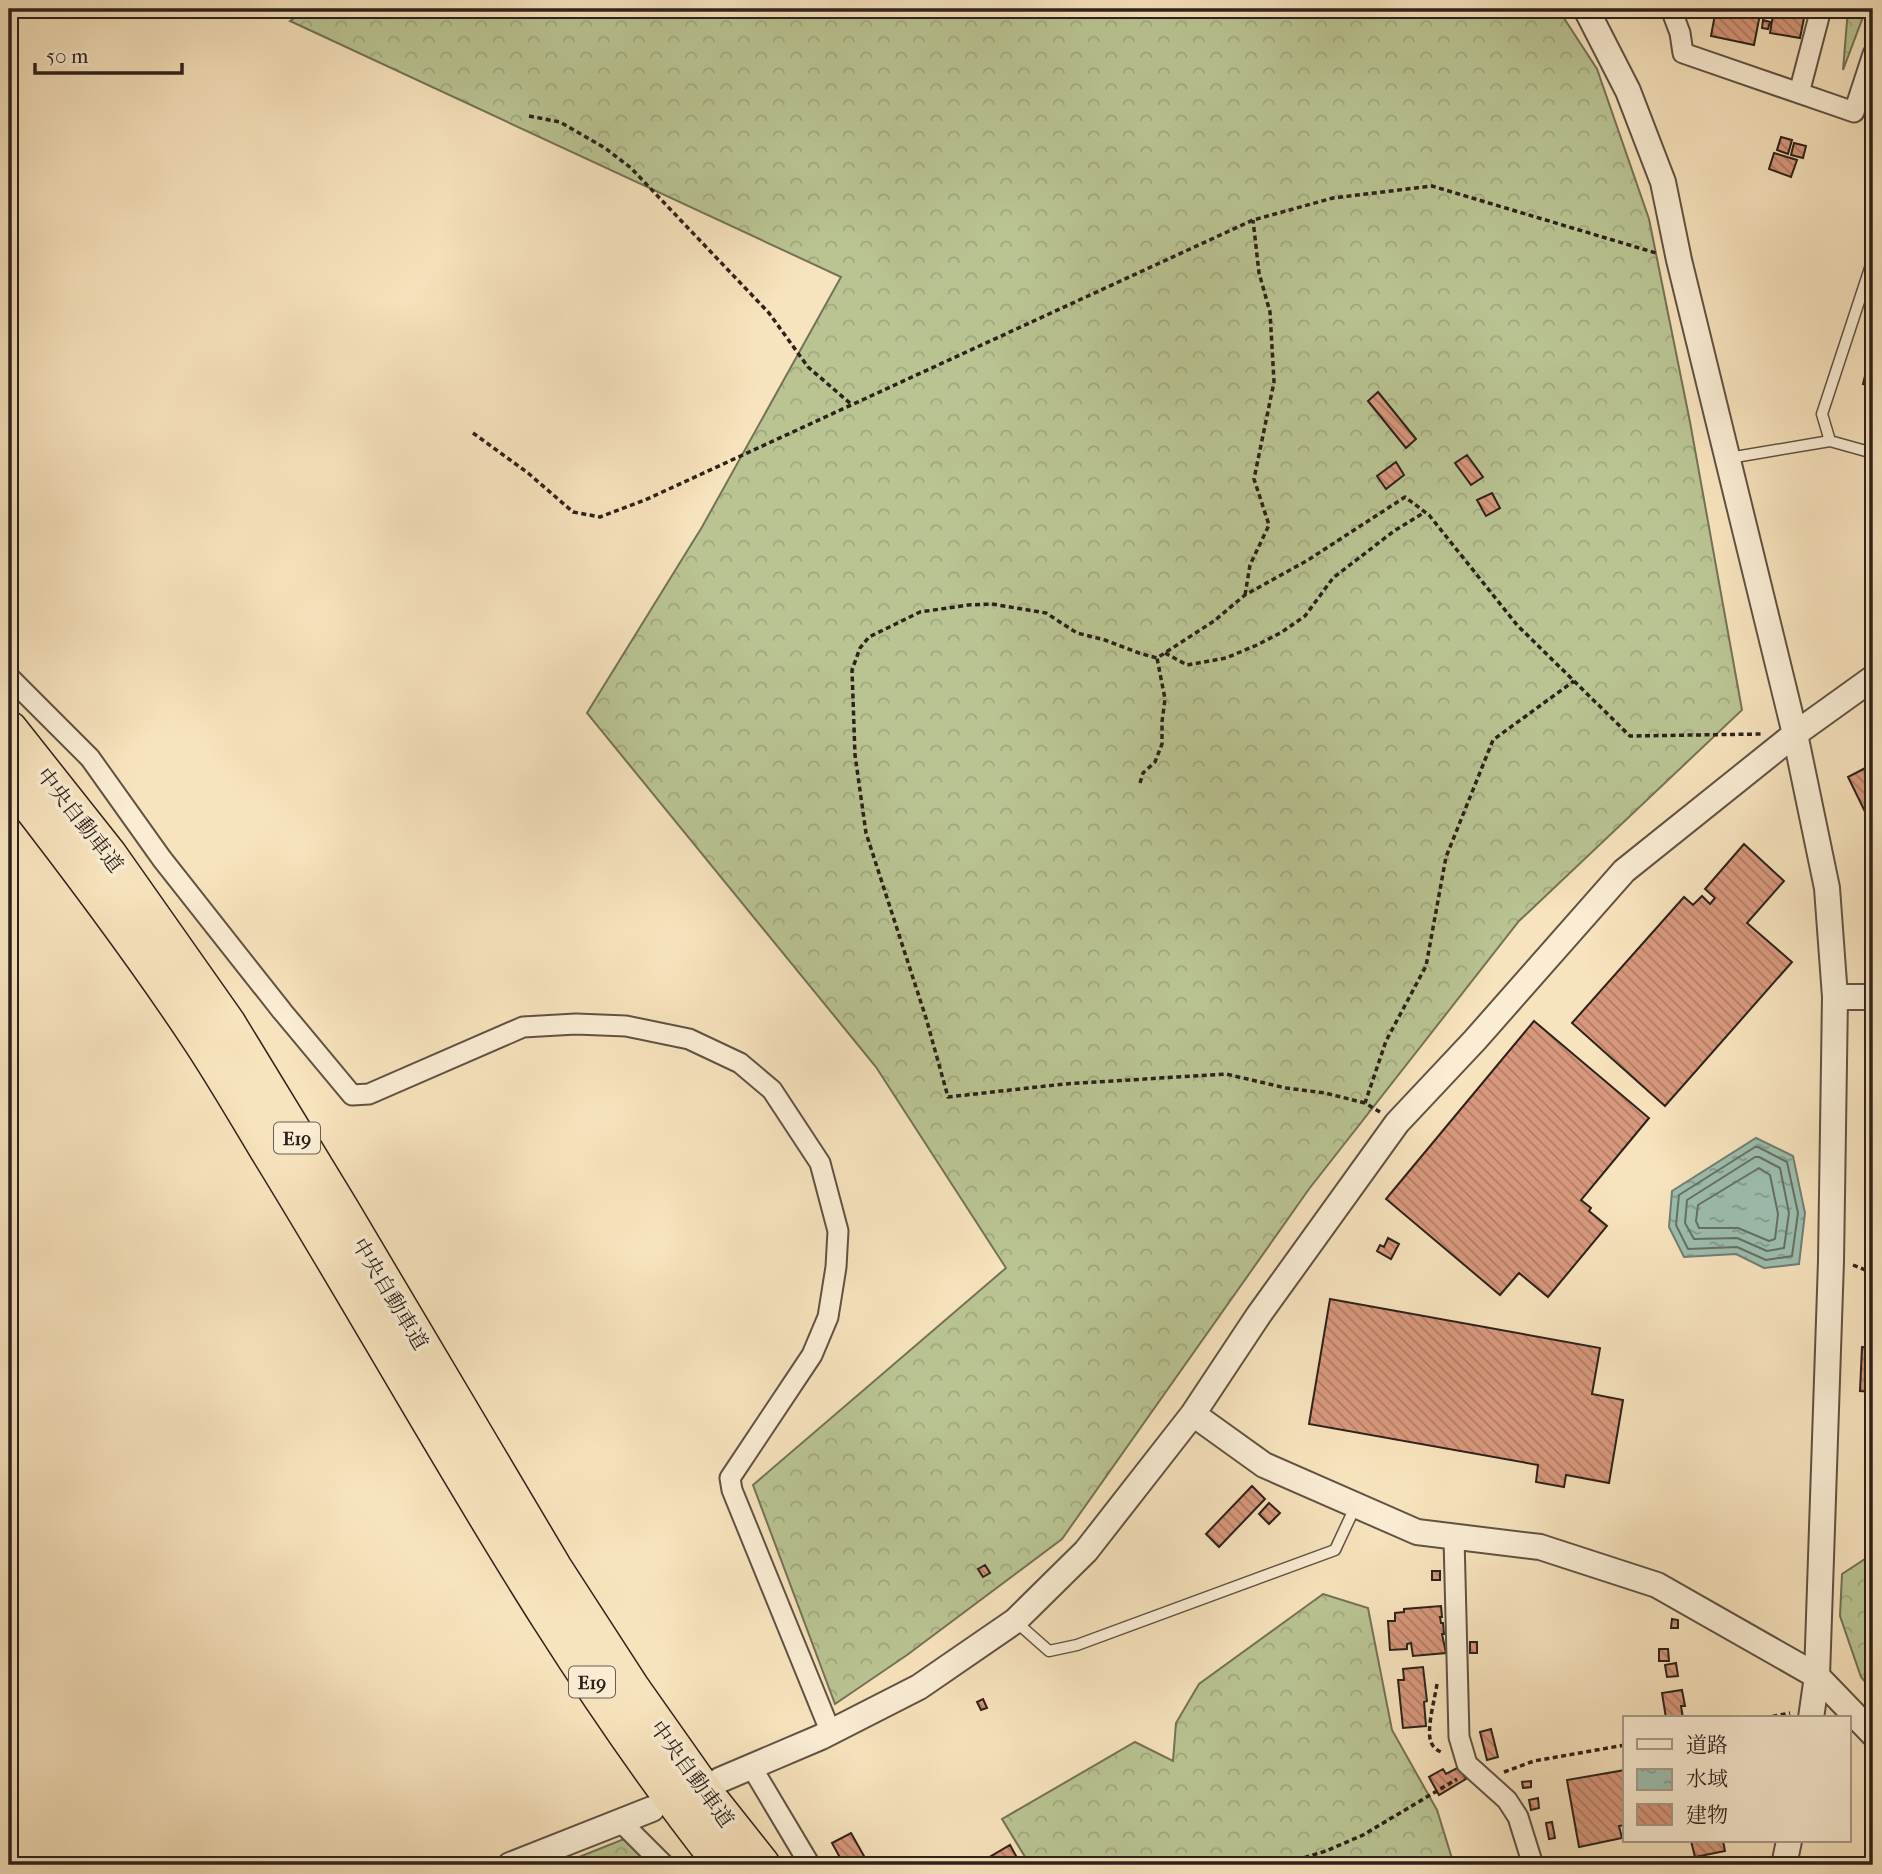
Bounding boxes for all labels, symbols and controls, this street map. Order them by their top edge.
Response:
scale bar [35,32,182,76]
text: 50 m [46,44,89,68]
street label: 中央自動車道 [32,763,128,877]
road number: E19 [274,1122,320,1154]
street label: 中央自動車道 [347,1234,433,1354]
road number: E19 [569,1666,615,1698]
street label: 中央自動車道 [645,1716,739,1832]
legend [1623,1716,1850,1842]
text: 道路 [1686,1733,1728,1757]
text: 水域 [1686,1767,1728,1791]
text: 建物 [1686,1803,1728,1827]

